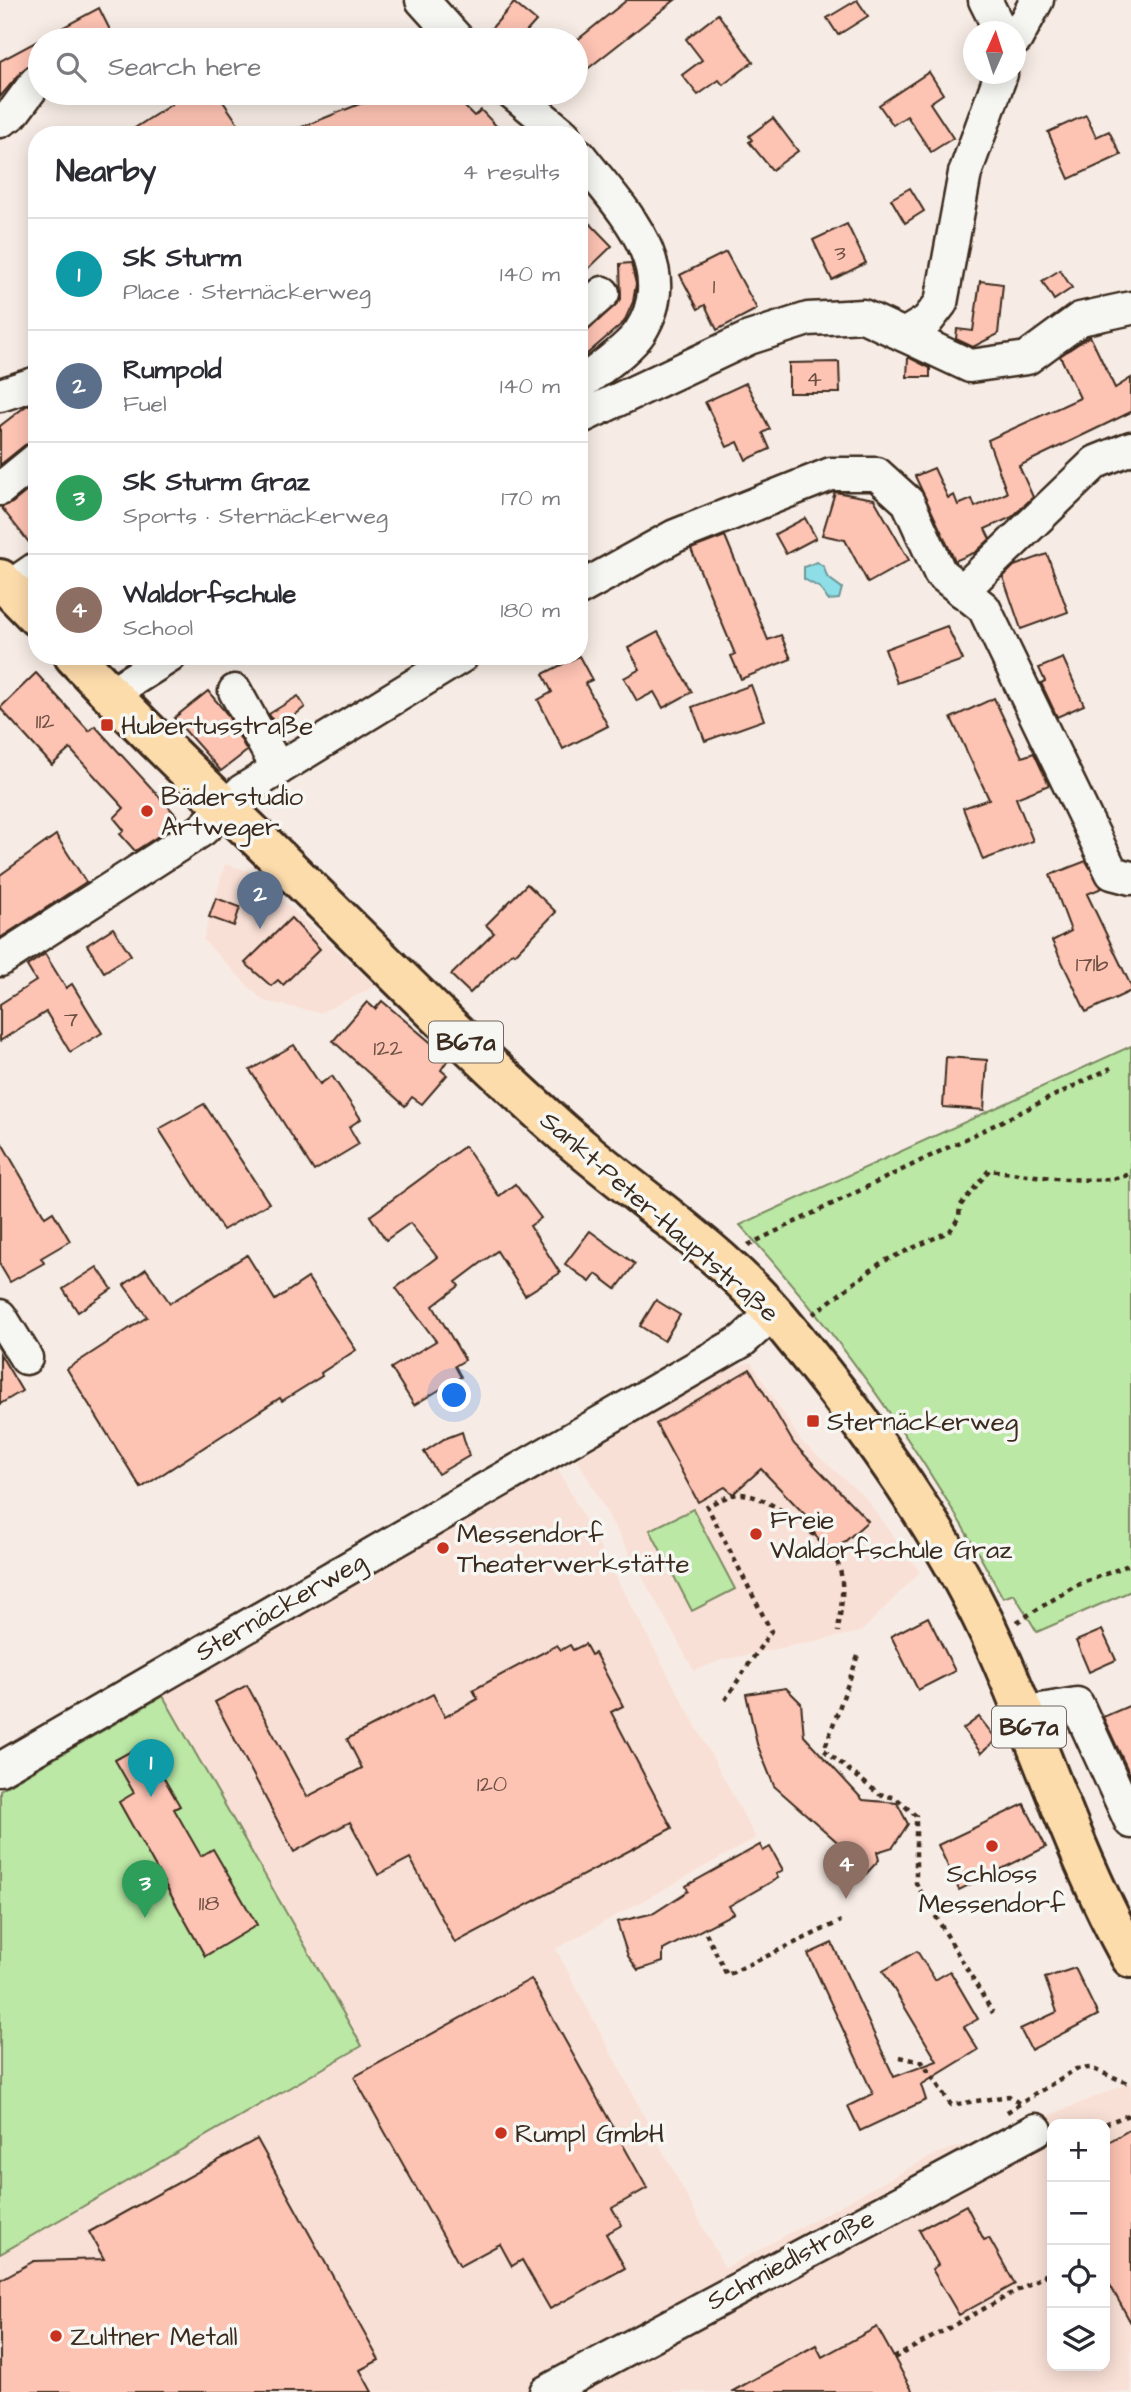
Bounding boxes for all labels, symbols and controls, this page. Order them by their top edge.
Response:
north arrow [963,21,1026,84]
search box [28,28,588,105]
icon: search [52,48,90,86]
text: Search here [108,49,261,85]
text: Nearby [56,151,156,193]
text: 4 results [462,156,560,188]
house number: 3 [834,237,846,269]
text: SK Sturm [123,240,241,276]
text: 1 [78,258,80,290]
text: 140 m [500,258,560,290]
house number: 1 [713,270,716,302]
text: Place · Sternäckerweg [123,276,371,308]
text: Rumpold [123,352,222,388]
house number: 4 [806,363,822,395]
text: 2 [72,370,86,402]
text: 140 m [500,370,560,402]
text: Fuel [123,388,167,420]
text: SK Sturm Graz [123,464,310,500]
text: 3 [73,482,85,514]
text: 170 m [501,482,560,514]
text: Sports · Sternäckerweg [123,500,388,532]
text: Waldorfschule [123,576,296,612]
text: 4 [71,594,87,626]
text: 180 m [501,594,560,626]
text: School [123,612,193,644]
house number: 112 [35,705,55,737]
place label: Hubertusstraße [121,708,313,744]
marker: Hubertusstraße [99,717,115,733]
place label: Bäderstudio Artweger [161,779,303,847]
marker: Bäderstudio Artweger [139,803,155,819]
pin: 2 [237,871,283,929]
house number: 171b [1076,948,1109,980]
house number: 7 [64,1003,78,1035]
road number: B67a [429,1022,503,1062]
house number: 122 [373,1032,403,1064]
street label: Sankt-Peter-Hauptstraße [532,1103,787,1331]
your location [437,1378,471,1412]
place label: Sternäckerweg [827,1404,1018,1442]
marker: Sternäckerweg [805,1413,821,1429]
place label: Freie Waldorfschule Graz [770,1502,1012,1568]
place label: Messendorf Theaterwerkstätte [457,1516,690,1582]
marker: Freie Waldorfschule Graz [748,1526,764,1542]
marker: Messendorf Theaterwerkstätte [435,1540,451,1556]
street label: Sternäckerweg [189,1543,373,1672]
road number: B67a [992,1707,1066,1748]
pin: 1 [128,1739,174,1797]
house number: 120 [477,1768,507,1800]
marker: Schloss Messendorf [984,1838,1000,1854]
pin: 4 [823,1841,869,1899]
place label: Schloss Messendorf [919,1856,1066,1922]
pin: 3 [122,1860,168,1918]
house number: 118 [199,1887,219,1919]
place label: Rumpl GmbH [515,2116,665,2152]
map controls [1047,2119,1110,2371]
button: + [1047,2119,1110,2182]
marker: Rumpl GmbH [493,2125,509,2141]
button: − [1047,2182,1110,2245]
street label: Schmiedlstraße [700,2200,881,2319]
button: locate [1047,2245,1110,2308]
button: layers [1047,2308,1110,2371]
place label: Zultner Metall [70,2319,238,2355]
marker: Zultner Metall [48,2328,64,2344]

